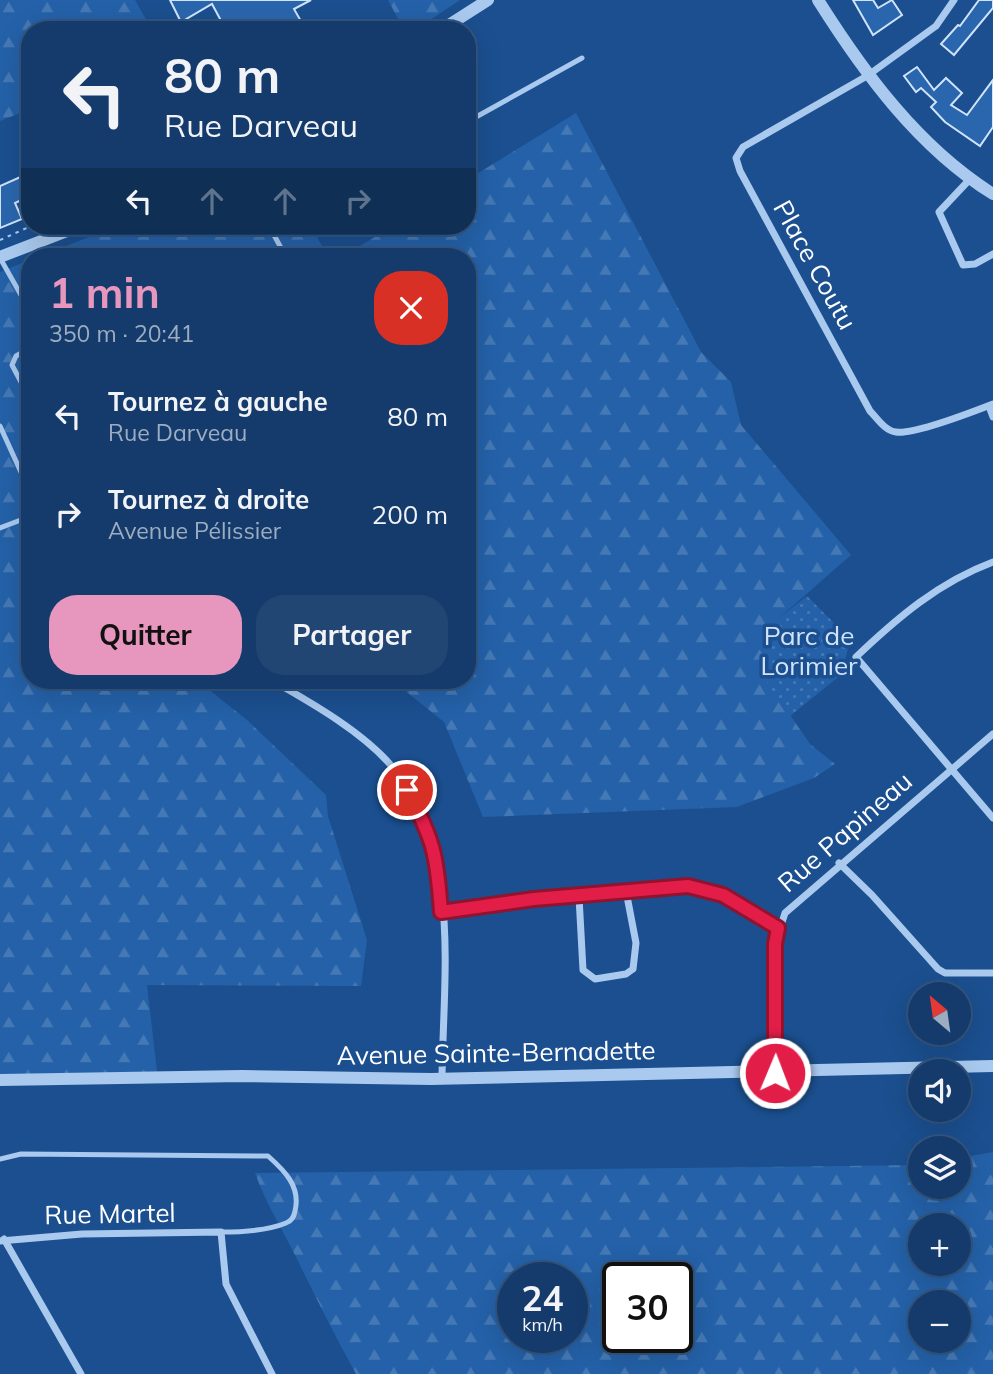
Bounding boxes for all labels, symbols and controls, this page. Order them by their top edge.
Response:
text: 80 m [164,44,280,105]
icon: left [49,49,140,140]
text: Rue Darveau [164,105,358,145]
icon: left [120,182,158,220]
icon: ahead [193,182,231,220]
icon: ahead [266,182,304,220]
icon: right [339,182,377,220]
street label: Place Coutu [766,194,865,335]
text: 1 min [49,266,160,319]
button: close [374,271,448,345]
text: 350 m · 20:41 [49,319,194,348]
text: Tournez à gauche [108,385,328,418]
icon: left [49,397,87,435]
text: 80 m [387,400,448,433]
text: Rue Darveau [108,418,247,447]
text: Tournez à droite [108,483,309,516]
icon: right [49,495,87,533]
text: 200 m [372,498,448,531]
text: Avenue Pélissier [108,516,281,545]
button: Quitter [49,595,242,675]
button: Partager [256,595,448,675]
park label: Parc de Lorimier [760,619,858,682]
pin [377,760,437,820]
street label: Rue Papineau [771,764,919,899]
icon: arrive [388,771,426,809]
north arrow [908,982,971,1045]
map controls [908,982,971,1353]
street label: Avenue Sainte-Bernadette [336,1033,656,1072]
position arrow [738,1036,812,1110]
button: sound [908,1059,971,1122]
button: layers [908,1136,971,1199]
street label: Rue Martel [44,1196,176,1231]
button: + [908,1213,971,1276]
speed limit sign: 30 [602,1262,693,1353]
text: 24 [521,1276,564,1320]
button: − [908,1290,971,1353]
text: km/h [522,1313,563,1336]

